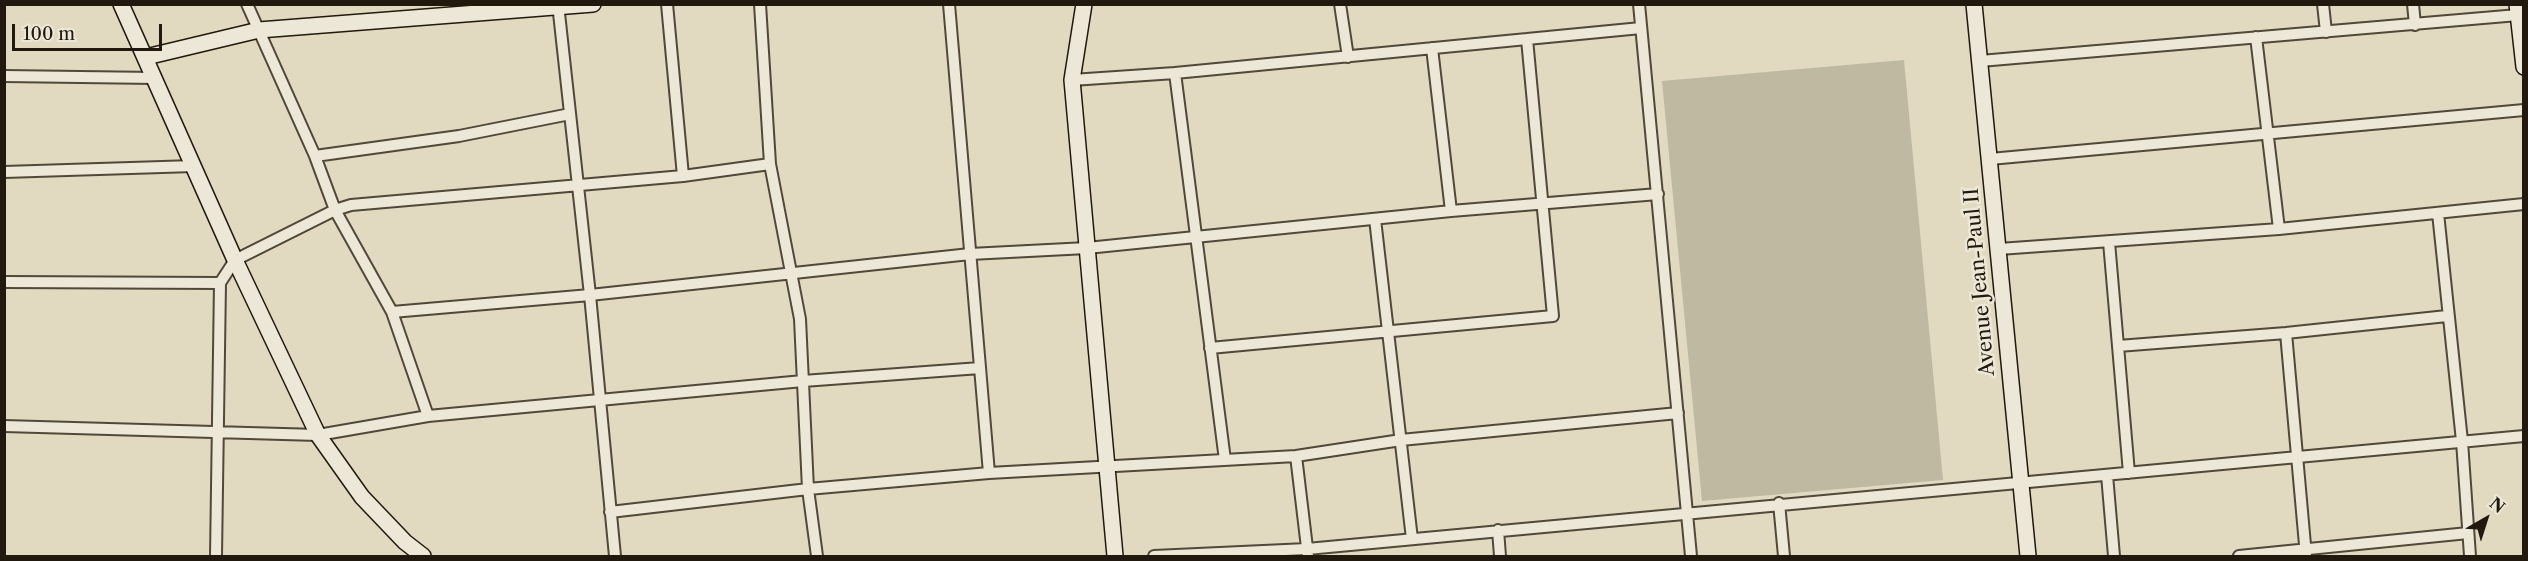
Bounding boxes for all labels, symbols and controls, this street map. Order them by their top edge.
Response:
scale bar [15,12,165,50]
text: 100 m [23,23,75,45]
street label: Avenue Jean-Paul II [1960,187,2000,377]
north arrow [2456,489,2516,549]
text: N [2486,493,2509,517]

